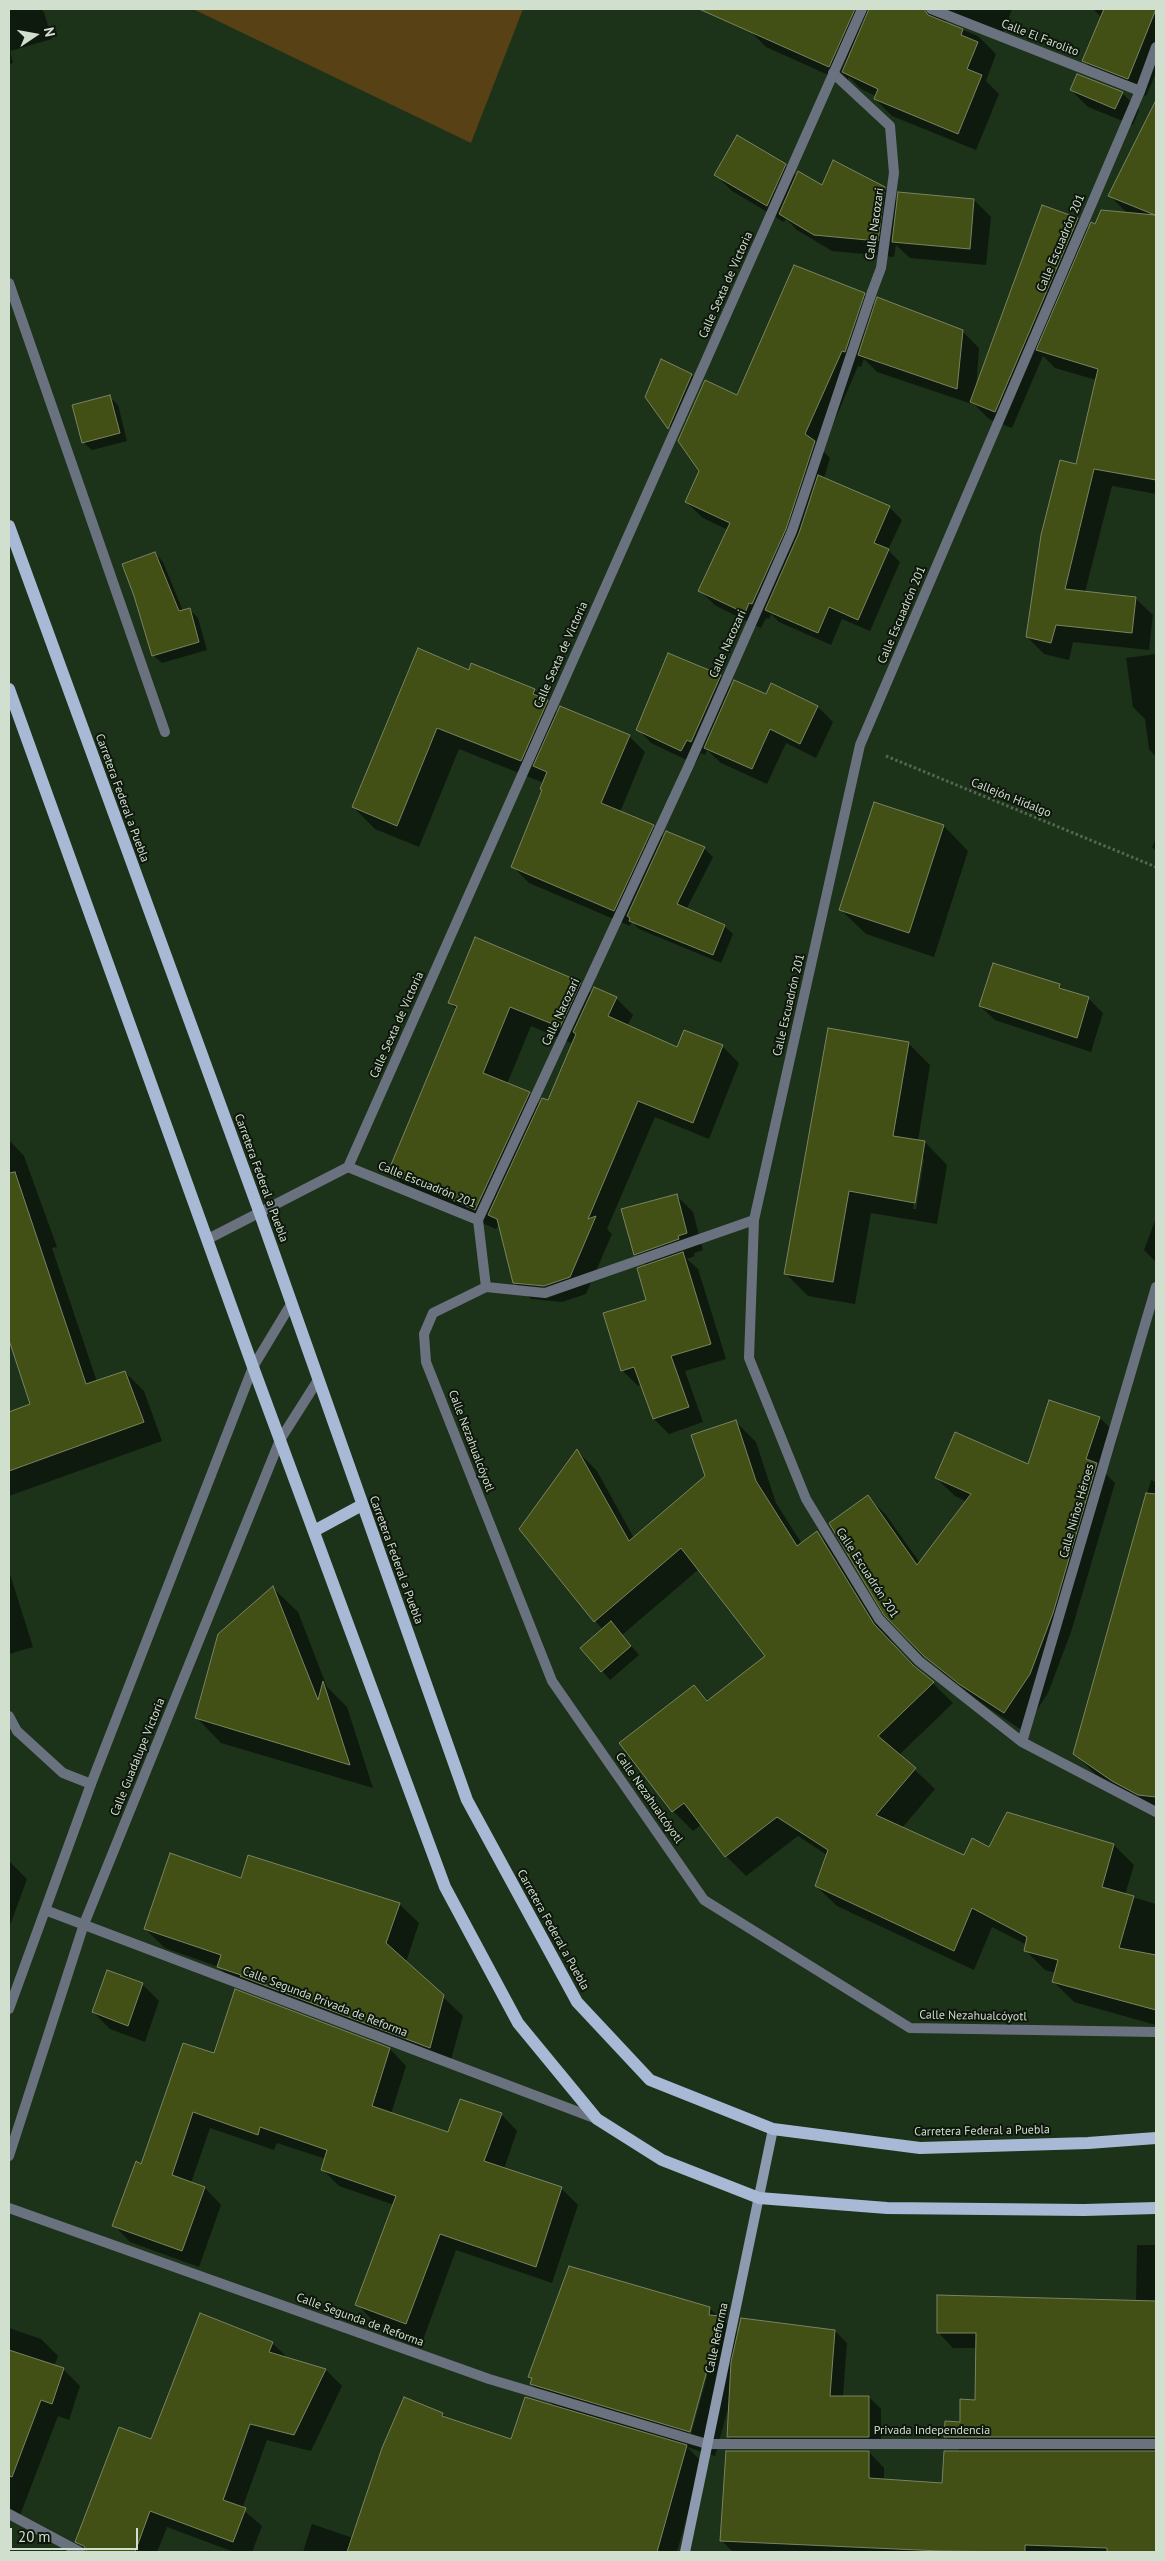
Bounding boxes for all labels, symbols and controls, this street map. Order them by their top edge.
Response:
north arrow [10,10,60,60]
street label: Calle El Farolito [999,17,1081,59]
text: N [40,26,59,38]
street label: Calle Nacozari [863,187,887,261]
street label: Calle Escuadrón 201 [1034,192,1088,294]
street label: Calle Sexta de Victoria [696,229,756,341]
street label: Calle Escuadrón 201 [875,564,929,666]
street label: Calle Sexta de Victoria [531,599,591,711]
street label: Calle Nacozari [707,608,749,680]
street label: Carretera Federal a Puebla [92,732,152,864]
street label: Callejón Hidalgo [969,775,1053,821]
street label: Calle Escuadrón 201 [770,952,808,1058]
street label: Calle Sexta de Victoria [367,969,427,1081]
street label: Calle Nacozari [539,976,583,1048]
street label: Carretera Federal a Puebla [231,1112,291,1244]
street label: Calle Escuadrón 201 [376,1159,478,1211]
street label: Calle Nezahualcóyotl [445,1388,497,1494]
street label: Calle Niños Héroes [1057,1462,1097,1560]
street label: Carretera Federal a Puebla [366,1494,426,1626]
street label: Calle Escuadrón 201 [832,1525,902,1621]
street label: Calle Guadalupe Victoria [108,1696,168,1818]
street label: Calle Nezahualcóyotl [612,1750,686,1846]
street label: Carretera Federal a Puebla [514,1867,592,1993]
street label: Calle Segunda Privada de Reforma [240,1964,410,2040]
street label: Calle Nezahualcóyotl [919,2008,1027,2024]
street label: Carretera Federal a Puebla [914,2123,1050,2139]
street label: Calle Segunda de Reforma [294,2290,426,2350]
street label: Calle Reforma [703,2302,731,2374]
street label: Privada Independencia [874,2424,990,2438]
scale bar [12,2518,140,2550]
text: 20 m [18,2527,51,2546]

